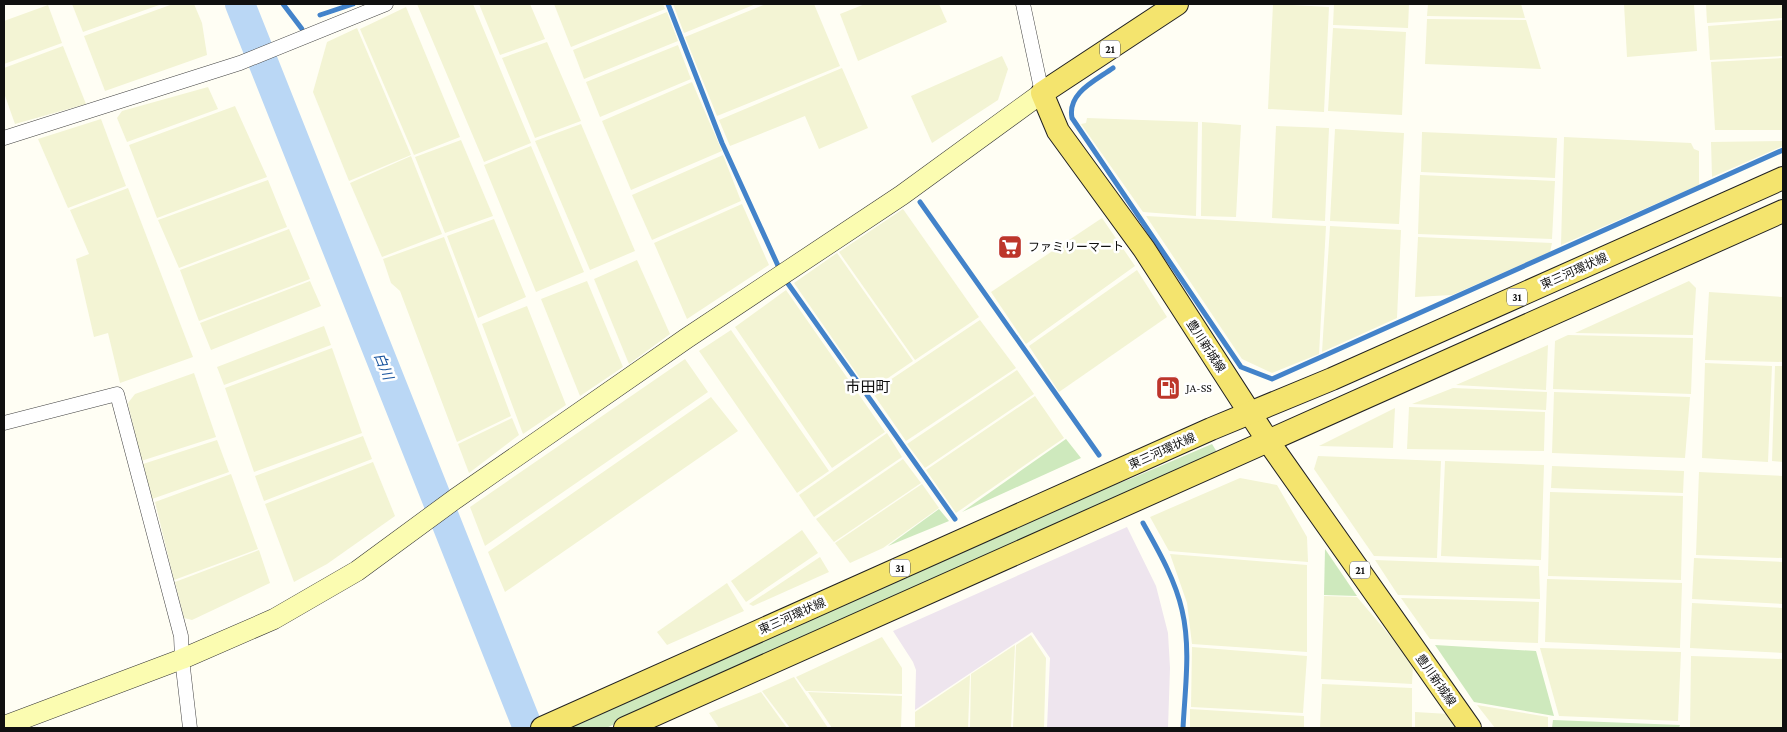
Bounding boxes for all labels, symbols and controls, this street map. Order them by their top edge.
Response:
road number: 21 [1100,41,1120,58]
supermarket icon: ファミリーマート [997,234,1023,260]
place label: ファミリーマート [1028,240,1124,254]
street label: 東三河環状線 [1538,250,1610,292]
road number: 31 [1507,288,1527,306]
street label: 豊川新城線 [1184,317,1228,375]
water label: 白川 [371,350,397,384]
fuel station icon: JA-SS [1155,375,1181,401]
district label: 市田町 [845,379,891,395]
place label: JA-SS [1185,381,1212,395]
street label: 東三河環状線 [1126,430,1198,472]
road number: 31 [890,560,910,576]
road number: 21 [1350,562,1370,578]
street label: 東三河環状線 [756,595,828,637]
street label: 豊川新城線 [1413,651,1459,709]

